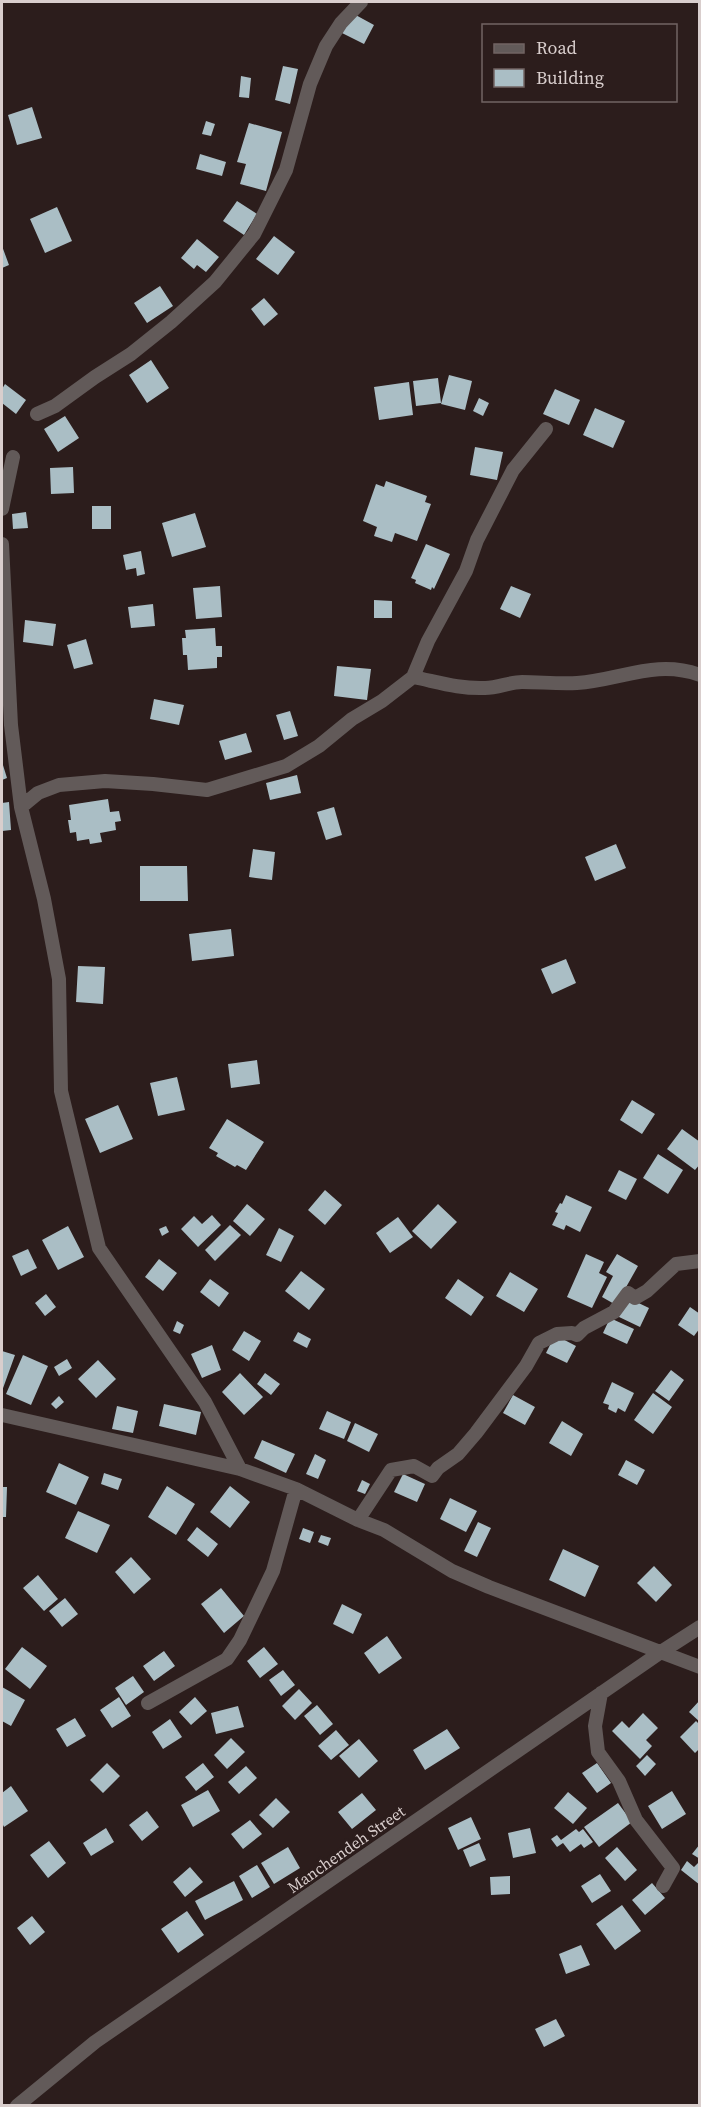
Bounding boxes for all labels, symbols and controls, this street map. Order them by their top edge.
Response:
legend [482,24,677,102]
text: Road [536,35,577,60]
text: Building [536,65,604,90]
street label: Manchendeh Street [283,1800,410,1898]

